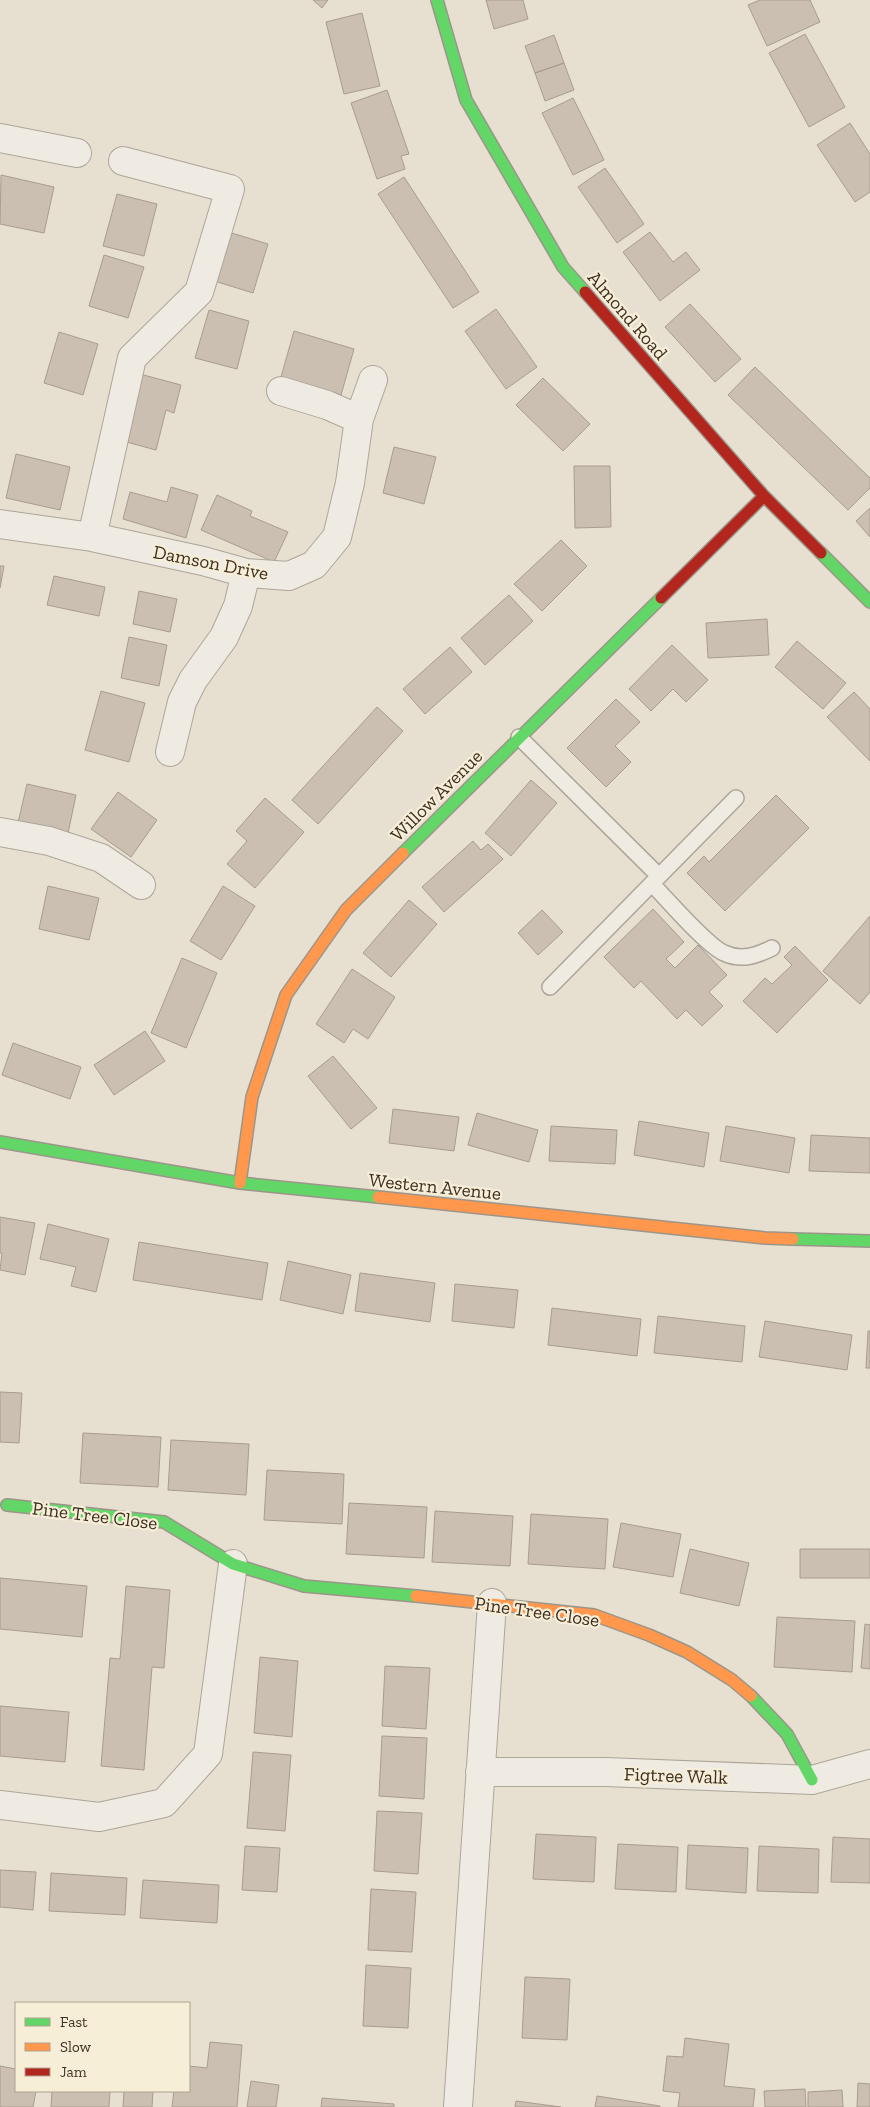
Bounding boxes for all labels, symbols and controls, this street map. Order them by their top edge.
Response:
street label: Almond Road [583,266,673,365]
street label: Damson Drive [151,540,271,585]
street label: Willow Avenue [386,745,487,846]
street label: Western Avenue [368,1168,502,1205]
street label: Pine Tree Close [31,1496,159,1535]
street label: Pine Tree Close [473,1591,601,1632]
street label: Figtree Walk [624,1762,728,1789]
legend [15,2002,190,2092]
text: Fast [60,2013,88,2031]
text: Slow [60,2038,92,2056]
text: Jam [60,2063,87,2081]

